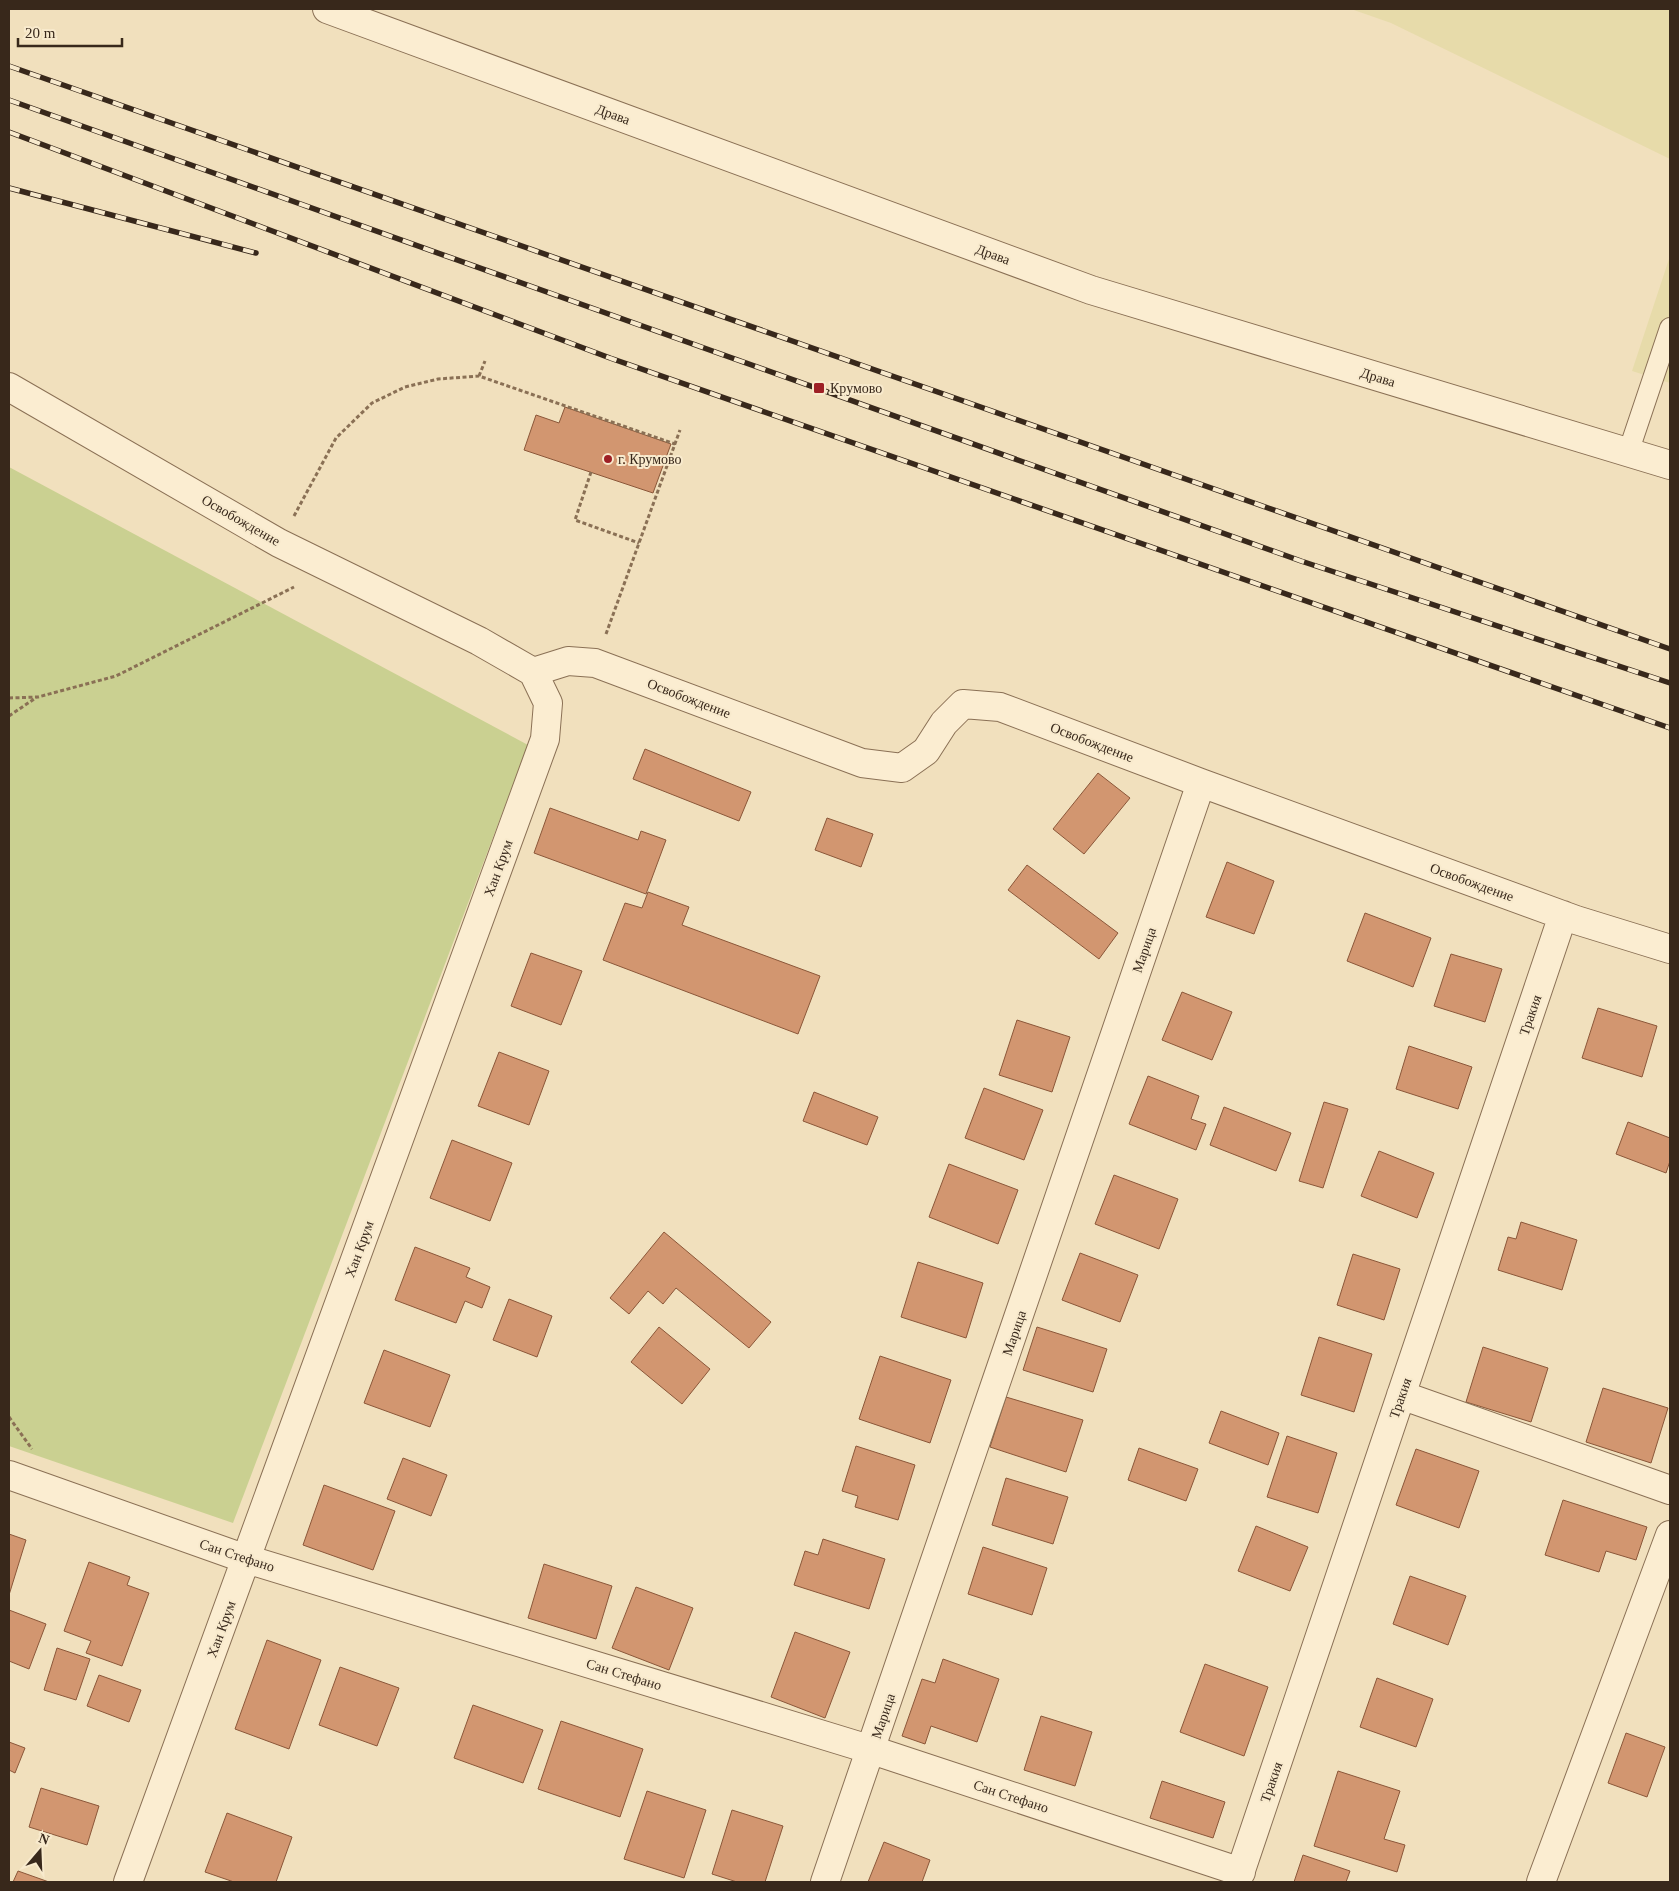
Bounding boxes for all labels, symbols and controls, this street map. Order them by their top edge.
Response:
scale bar [18,15,121,47]
text: 20 m [25,25,56,41]
street label: Драва [594,101,633,128]
street label: Драва [974,241,1013,268]
street label: Драва [1359,365,1398,390]
marker: Крумово [812,381,826,395]
place label: Крумово [830,381,882,396]
place label: г. Крумово [618,452,682,467]
marker: г. Крумово [602,453,614,465]
street label: Освобождение [199,492,283,549]
street label: Освобождение [645,676,733,721]
street label: Освобождение [1048,720,1136,765]
street label: Хан Крум [481,838,516,899]
street label: Освобождение [1428,860,1516,905]
street label: Марица [1130,925,1159,975]
street label: Тракия [1517,992,1545,1037]
street label: Хан Крум [342,1219,377,1280]
street label: Марица [1000,1308,1029,1358]
street label: Тракия [1387,1375,1415,1420]
street label: Сан Стефано [197,1536,276,1575]
street label: Хан Крум [204,1599,239,1660]
street label: Сан Стефано [584,1656,663,1693]
street label: Марица [869,1691,898,1741]
street label: Тракия [1258,1759,1286,1804]
street label: Сан Стефано [971,1777,1050,1816]
north arrow [15,1826,65,1876]
text: N [37,1830,51,1848]

